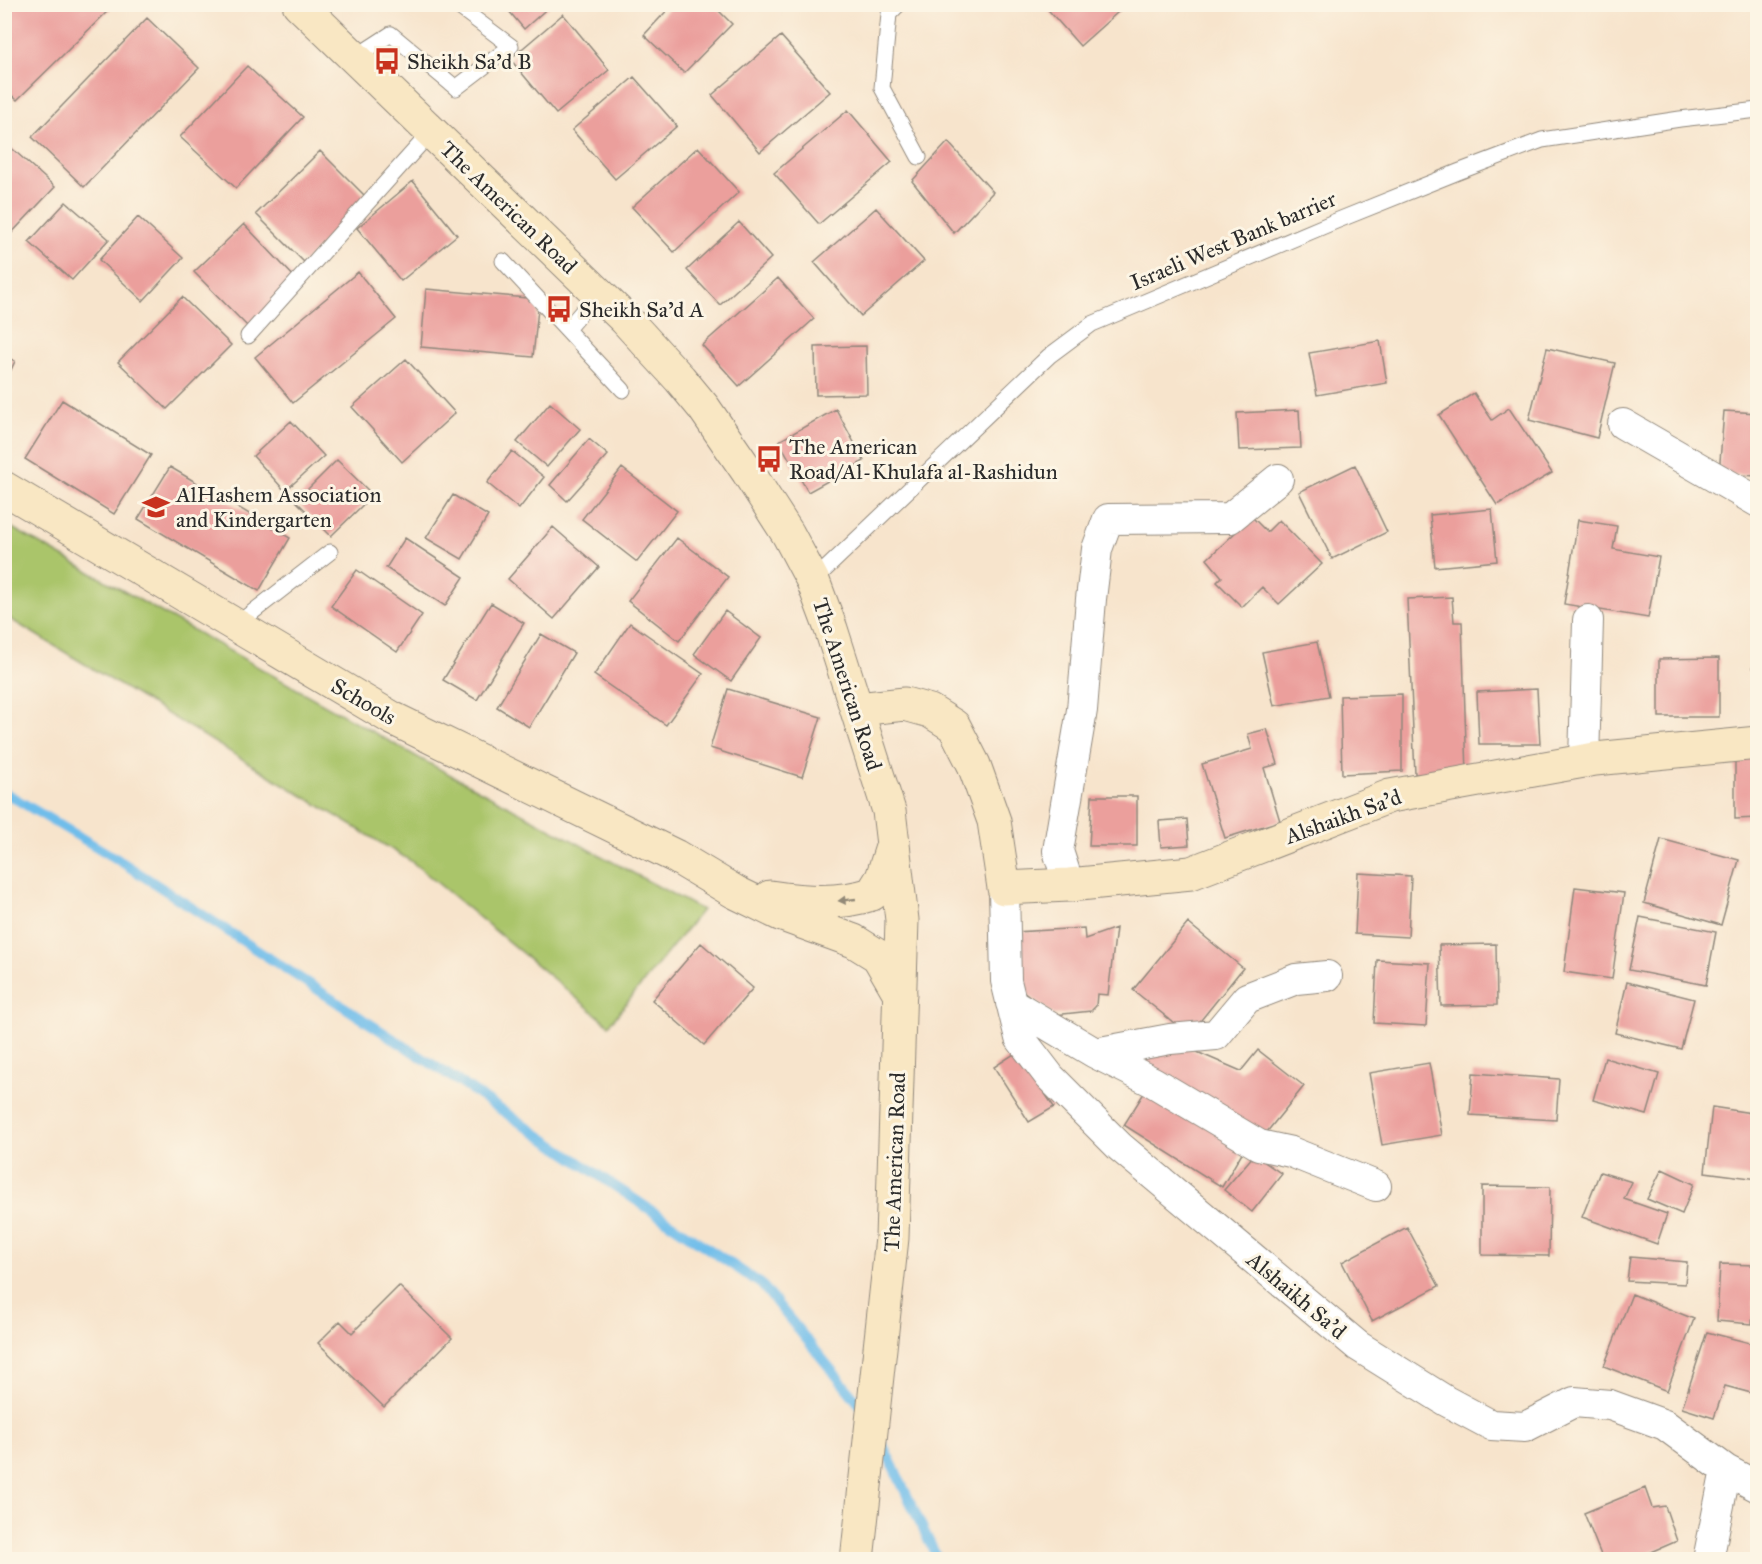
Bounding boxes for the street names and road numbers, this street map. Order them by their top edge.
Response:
street label: The American Road [435,135,583,280]
street label: Israeli West Bank barrier [1126,185,1341,296]
street label: The American Road [807,594,888,774]
street label: Schools [326,672,401,731]
street label: Alshaikh Sa'd [1280,783,1405,850]
street label: The American Road [878,1072,911,1252]
street label: Alshaikh Sa'd [1241,1245,1352,1345]

